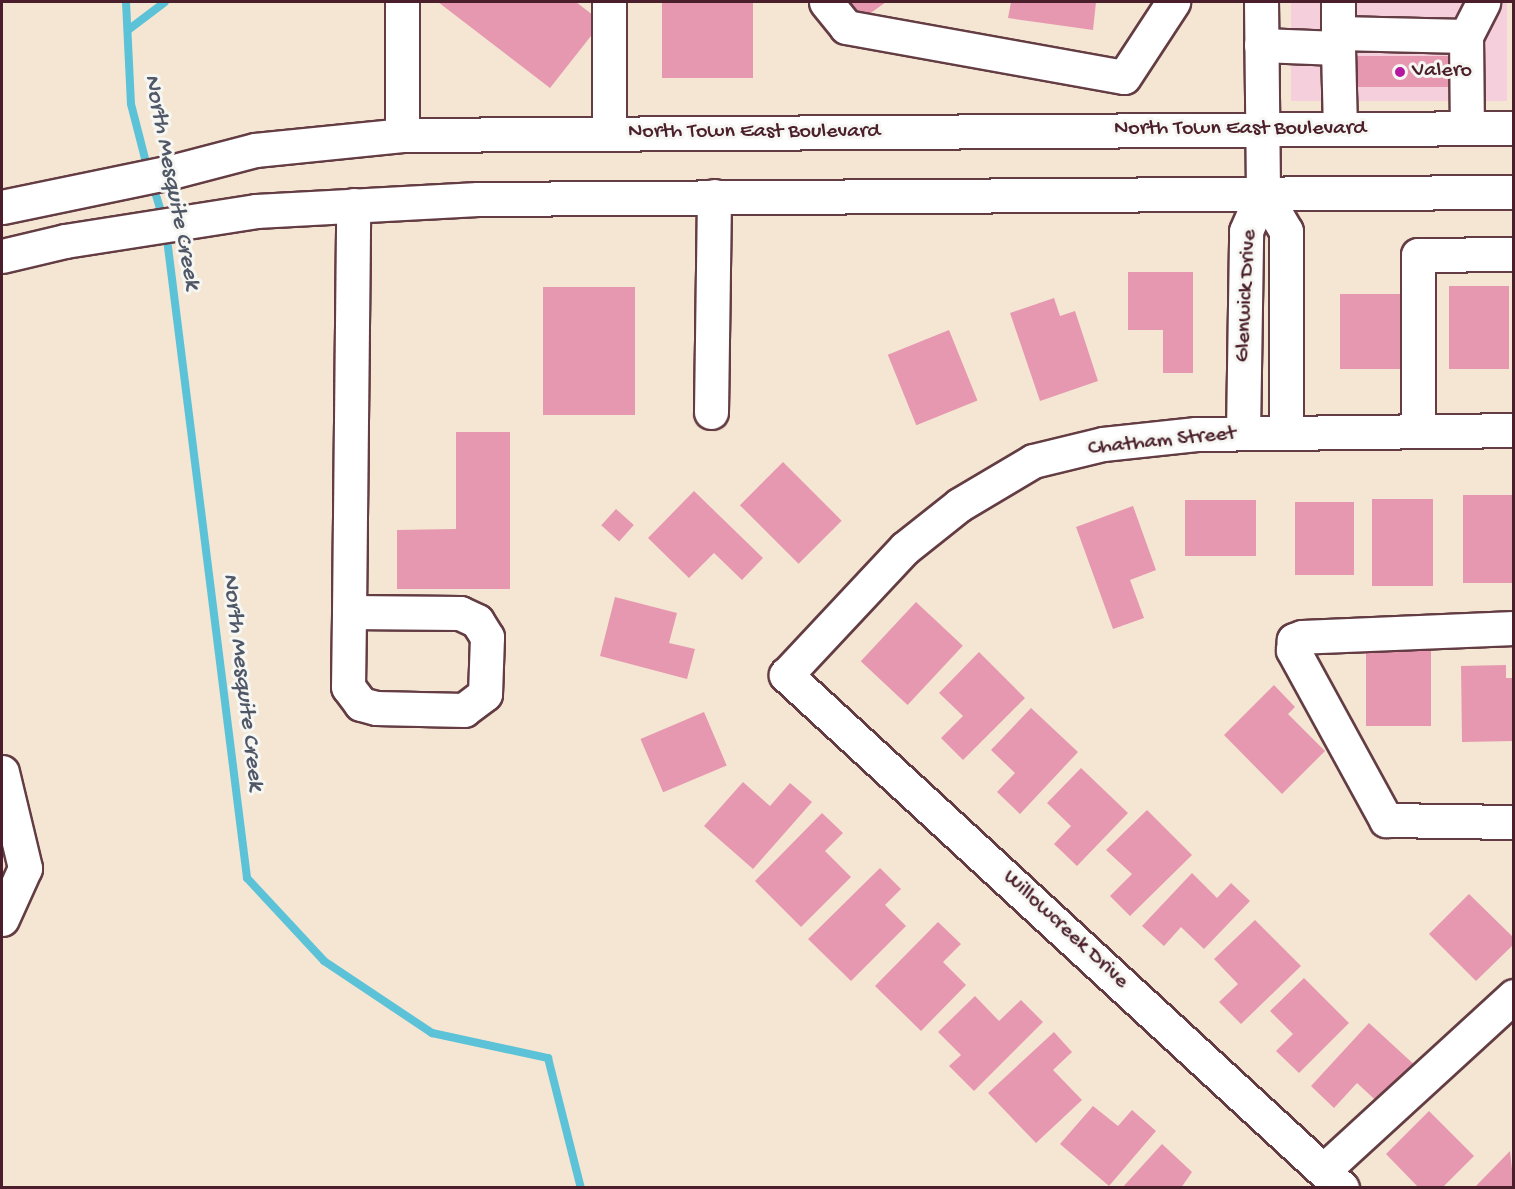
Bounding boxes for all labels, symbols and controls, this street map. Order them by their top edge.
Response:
place label: Valero [1412,59,1472,85]
marker: Valero [1393,65,1407,79]
water label: North Mesquite Creek [136,72,206,292]
street label: North Town East Boulevard [1114,117,1366,143]
street label: North Town East Boulevard [628,120,880,146]
street label: Glenwick Drive [1230,229,1264,363]
street label: Chatham Street [1087,421,1237,463]
water label: North Mesquite Creek [214,572,270,792]
street label: Willowcreek Drive [997,865,1133,995]

